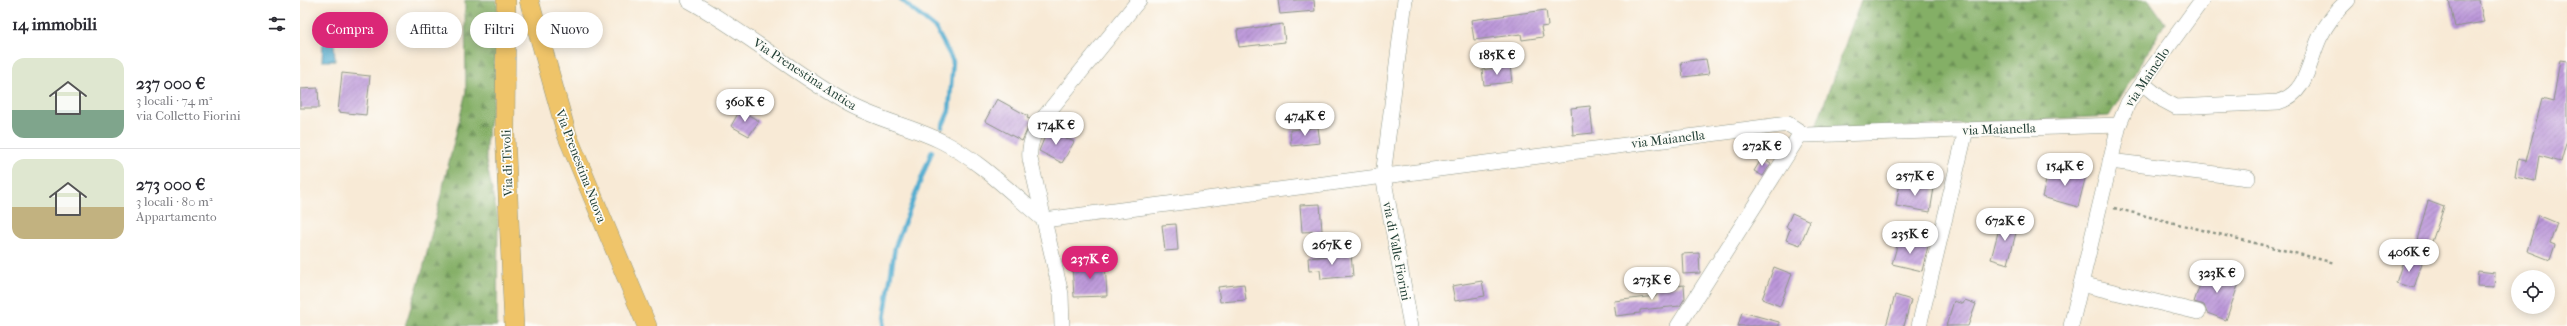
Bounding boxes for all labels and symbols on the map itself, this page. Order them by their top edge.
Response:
street label: Via Prenestina Antica [750,34,860,114]
pin: 185K € [1464,42,1530,76]
street label: via Mainello [2122,44,2173,110]
pin: 360K € [712,89,778,123]
pin: 474K € [1272,103,1338,137]
street label: Via Prenestina Nuova [552,106,610,226]
pin: 174K € [1023,112,1089,146]
street label: via Maianella [1962,120,2037,138]
street label: via Maianella [1630,127,1707,151]
street label: Via di Tivoli [498,129,516,198]
pin: 272K € [1729,133,1795,167]
pin: 154K € [2032,153,2098,187]
pin: 257K € [1882,163,1948,197]
street label: via di Valle Fiorini [1380,200,1414,302]
pin: 672K € [1972,208,2038,242]
pin: 235K € [1877,221,1943,255]
pin: 267K € [1299,232,1365,266]
pin: 406K € [2376,239,2442,273]
pin: 237K € [1057,246,1123,280]
pin: 323K € [2184,260,2250,294]
pin: 273K € [1619,267,1685,301]

